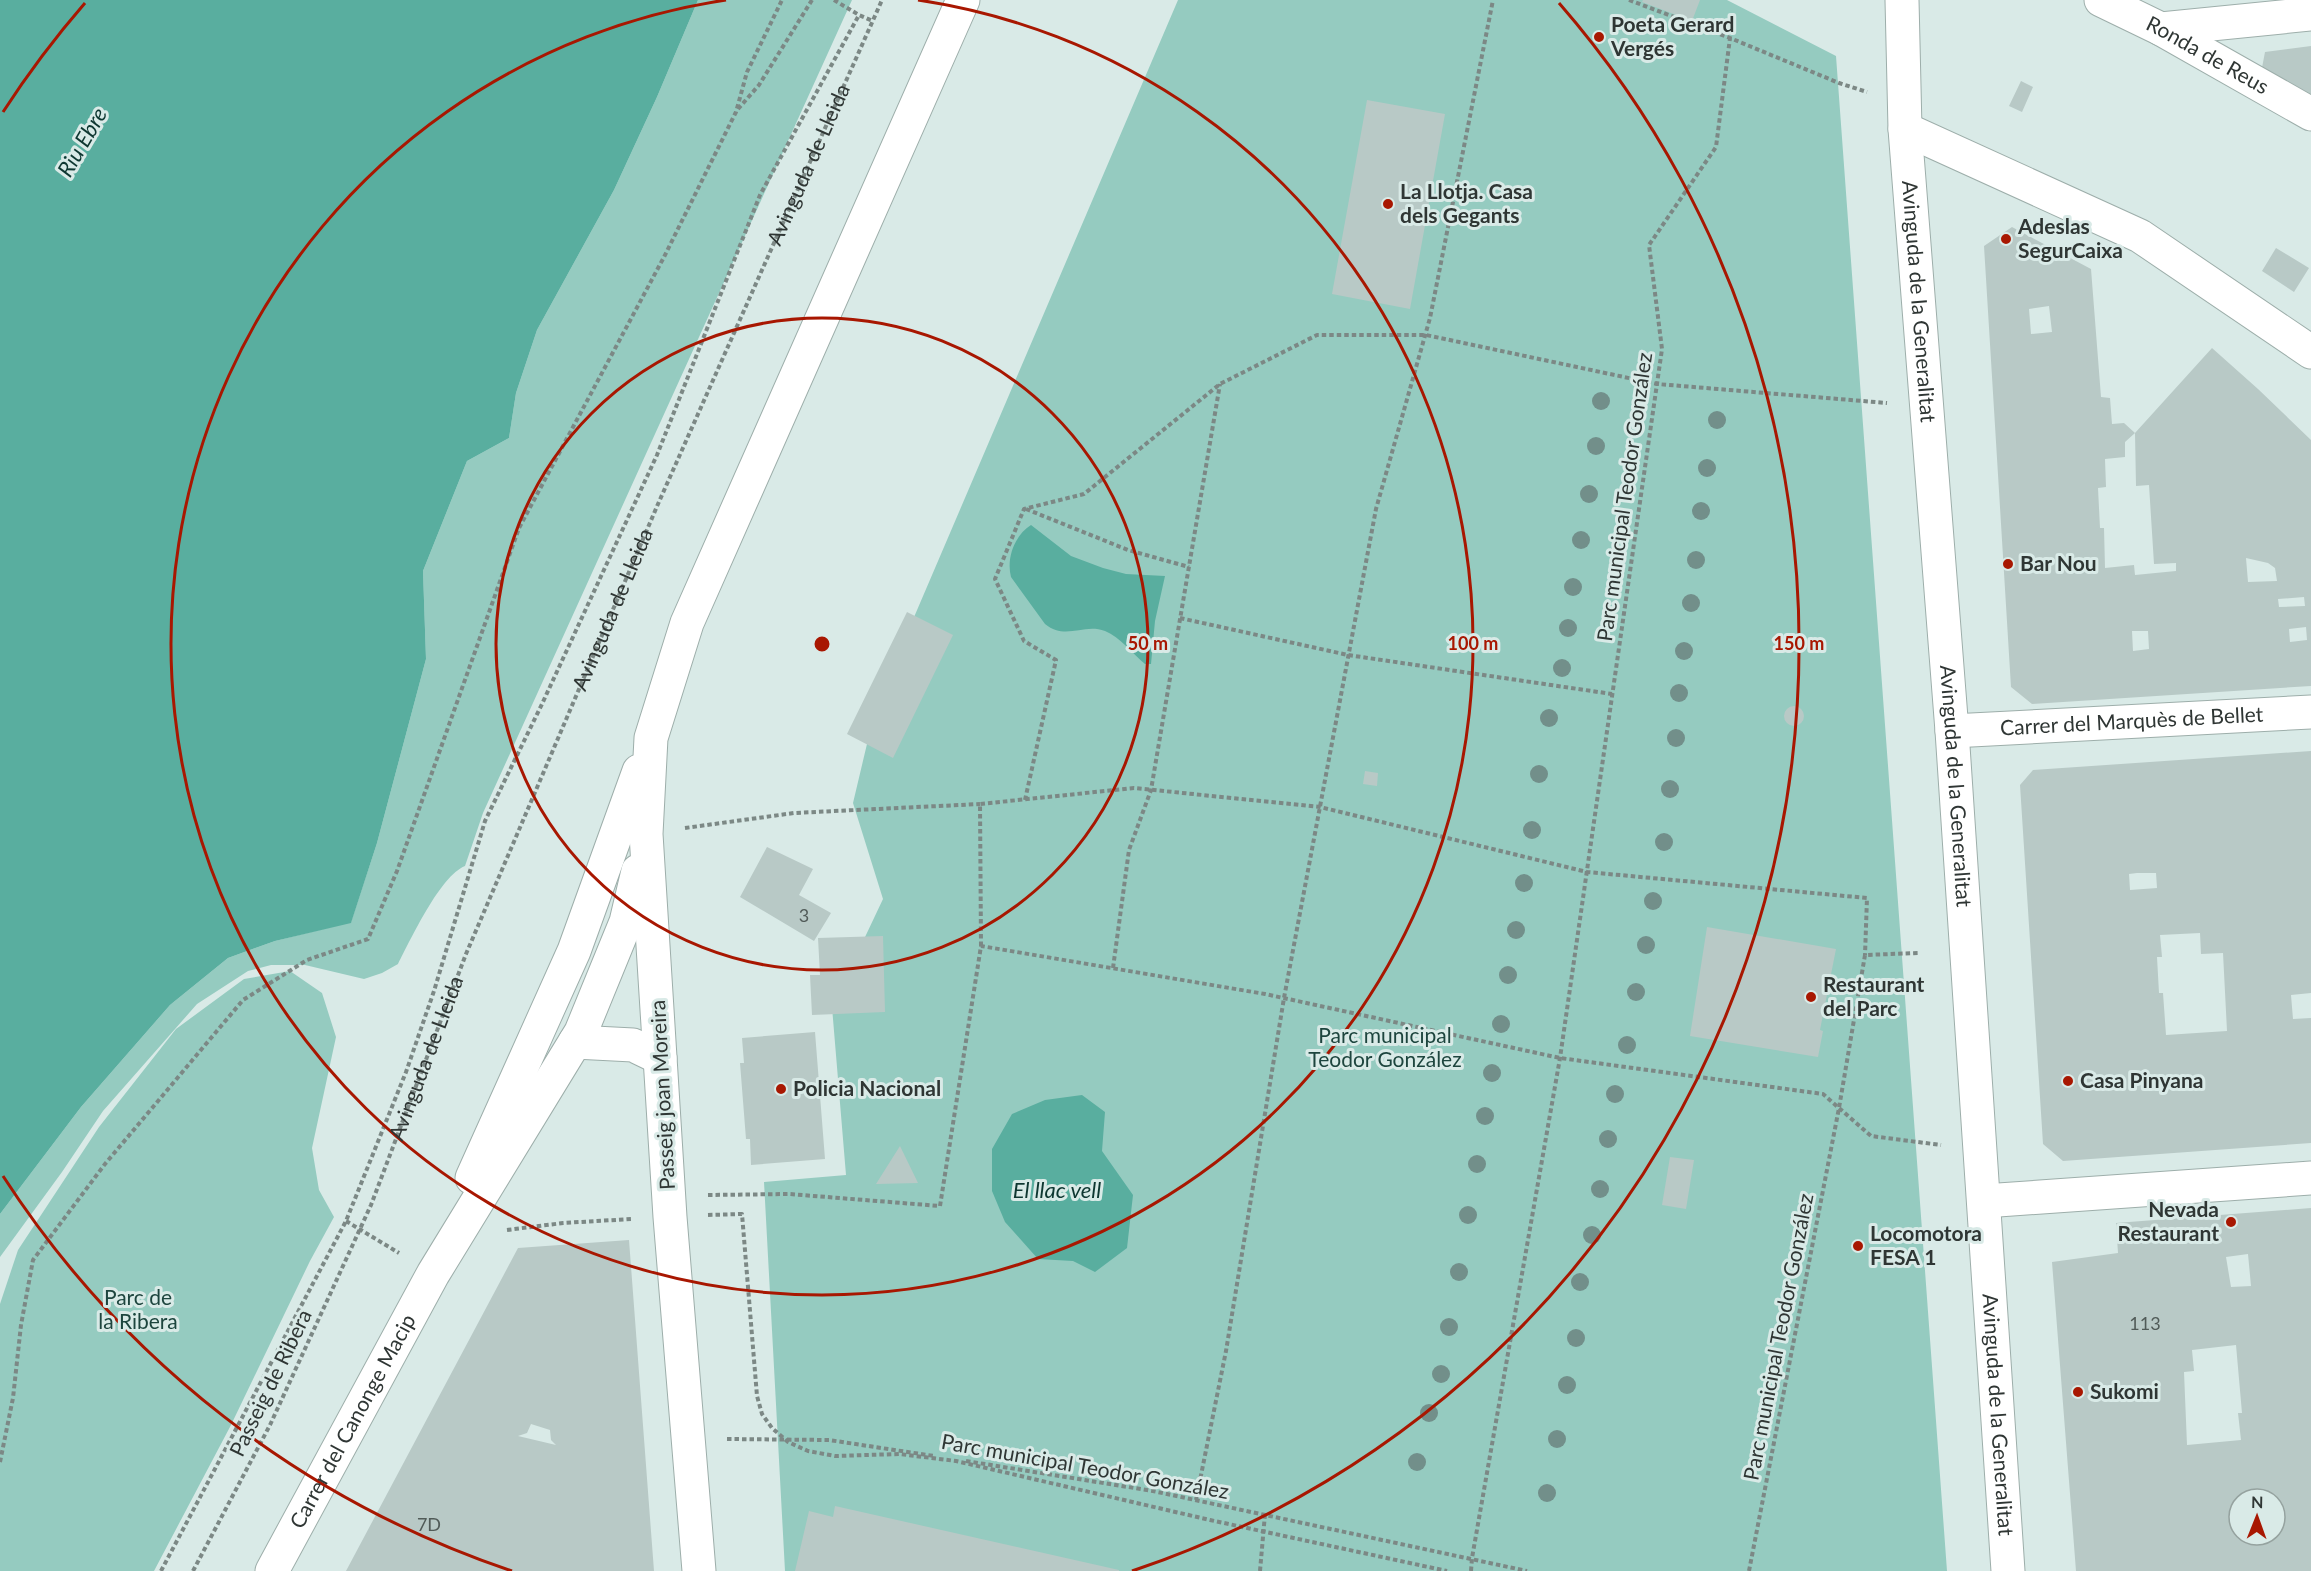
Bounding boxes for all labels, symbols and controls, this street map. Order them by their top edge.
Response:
street label: Ronda de Reus [2143,10,2274,98]
place label: Poeta Gerard Vergés [1610,11,1734,60]
marker: Poeta Gerard Vergés [1592,30,1606,44]
street label: Avinguda de Lleida [761,80,854,249]
water label: Riu Ebre [51,102,112,181]
place label: La Llotja. Casa dels Gegants [1400,178,1533,227]
street label: Avinguda de la Generalitat [1898,179,1942,424]
marker: La Llotja. Casa dels Gegants [1381,197,1395,211]
place label: Adeslas SegurCaixa [2017,213,2123,262]
marker: Adeslas SegurCaixa [1999,232,2013,246]
street label: Parc municipal Teodor González [1591,351,1656,643]
street label: Avinguda de Lleida [566,524,657,694]
place label: Bar Nou [2020,550,2097,575]
marker: Bar Nou [2001,557,2015,571]
text: 50 m [1128,632,1168,654]
text: 100 m [1448,632,1498,654]
text: 150 m [1774,632,1824,654]
centre of rings [812,634,832,654]
street label: Avinguda de la Generalitat [1936,664,1978,908]
street label: Carrer del Marquès de Bellet [1999,701,2264,739]
house number: 3 [799,904,809,926]
place label: Restaurant del Parc [1823,971,1925,1020]
street label: Avinguda de Lleida [383,972,468,1143]
marker: Restaurant del Parc [1804,990,1818,1004]
street label: Passeig joan Moreira [644,999,679,1191]
park label: Parc municipal Teodor González [1308,1022,1462,1071]
place label: Casa Pinyana [2080,1067,2203,1092]
marker: Casa Pinyana [2061,1074,2075,1088]
place label: Policia Nacional [793,1075,941,1100]
marker: Policia Nacional [774,1082,788,1096]
water label: El llac vell [1013,1176,1101,1203]
street label: Parc municipal Teodor González [1737,1191,1818,1482]
place label: Nevada Restaurant [2118,1196,2219,1245]
marker: Nevada Restaurant [2224,1215,2238,1229]
place label: Locomotora FESA 1 [1870,1220,1982,1269]
marker: Locomotora FESA 1 [1851,1239,1865,1253]
park label: Parc de la Ribera [98,1284,178,1333]
street label: Avinguda de la Generalitat [1979,1293,2020,1537]
street label: Passeig de Ribera [223,1305,316,1460]
street label: Carrer del Canonge Macip [284,1309,420,1532]
house number: 113 [2129,1312,2161,1334]
place label: Sukomi [2090,1378,2159,1403]
marker: Sukomi [2071,1385,2085,1399]
street label: Parc municipal Teodor González [940,1428,1231,1503]
north arrow [2227,1487,2287,1547]
text: N [2251,1492,2264,1511]
house number: 7D [417,1513,441,1535]

